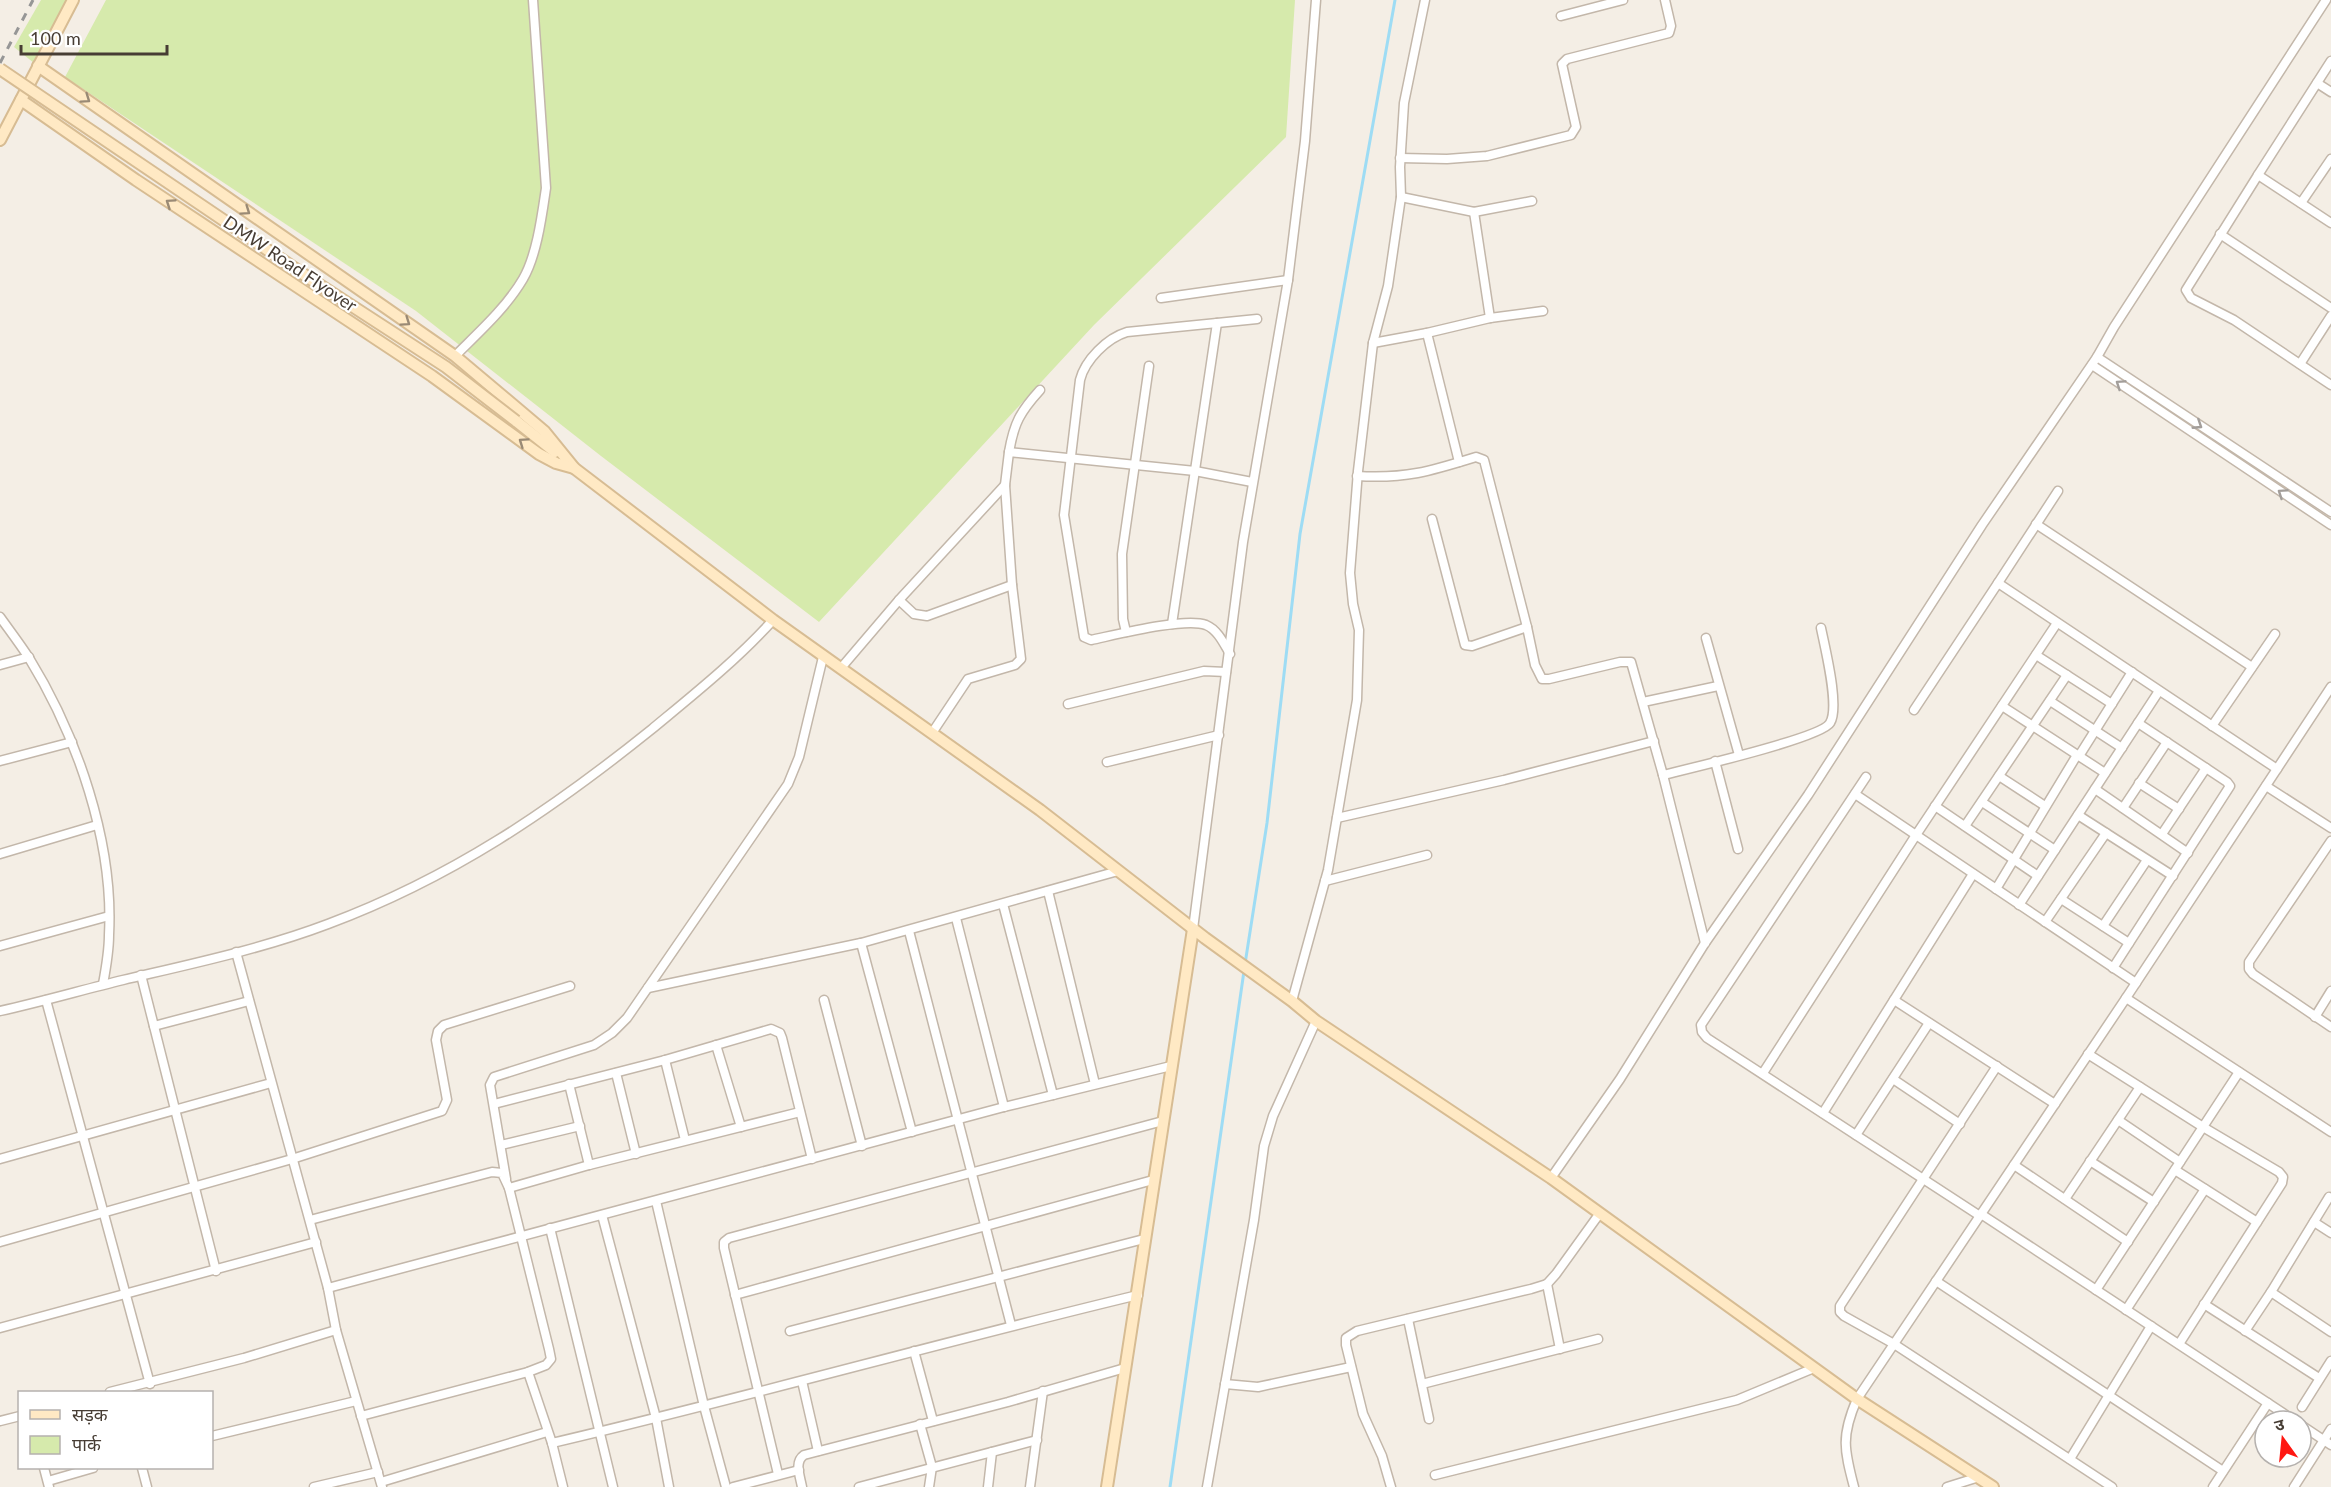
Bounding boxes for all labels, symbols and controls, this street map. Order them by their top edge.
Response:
scale bar [21,18,166,56]
text: 100 m [30,27,81,49]
one-way arrow [80,92,91,103]
one-way arrow [166,199,177,210]
one-way arrow [240,204,251,215]
street label: DMW Road Flyover [220,210,362,316]
one-way arrow [400,315,411,326]
one-way arrow [2116,381,2127,392]
one-way arrow [2192,417,2202,429]
one-way arrow [518,438,529,449]
one-way arrow [2278,489,2289,500]
legend [18,1391,213,1469]
text: सड़क [72,1403,109,1425]
north arrow [2253,1409,2313,1469]
text: उ [2272,1413,2287,1434]
text: पार्क [72,1433,102,1455]

